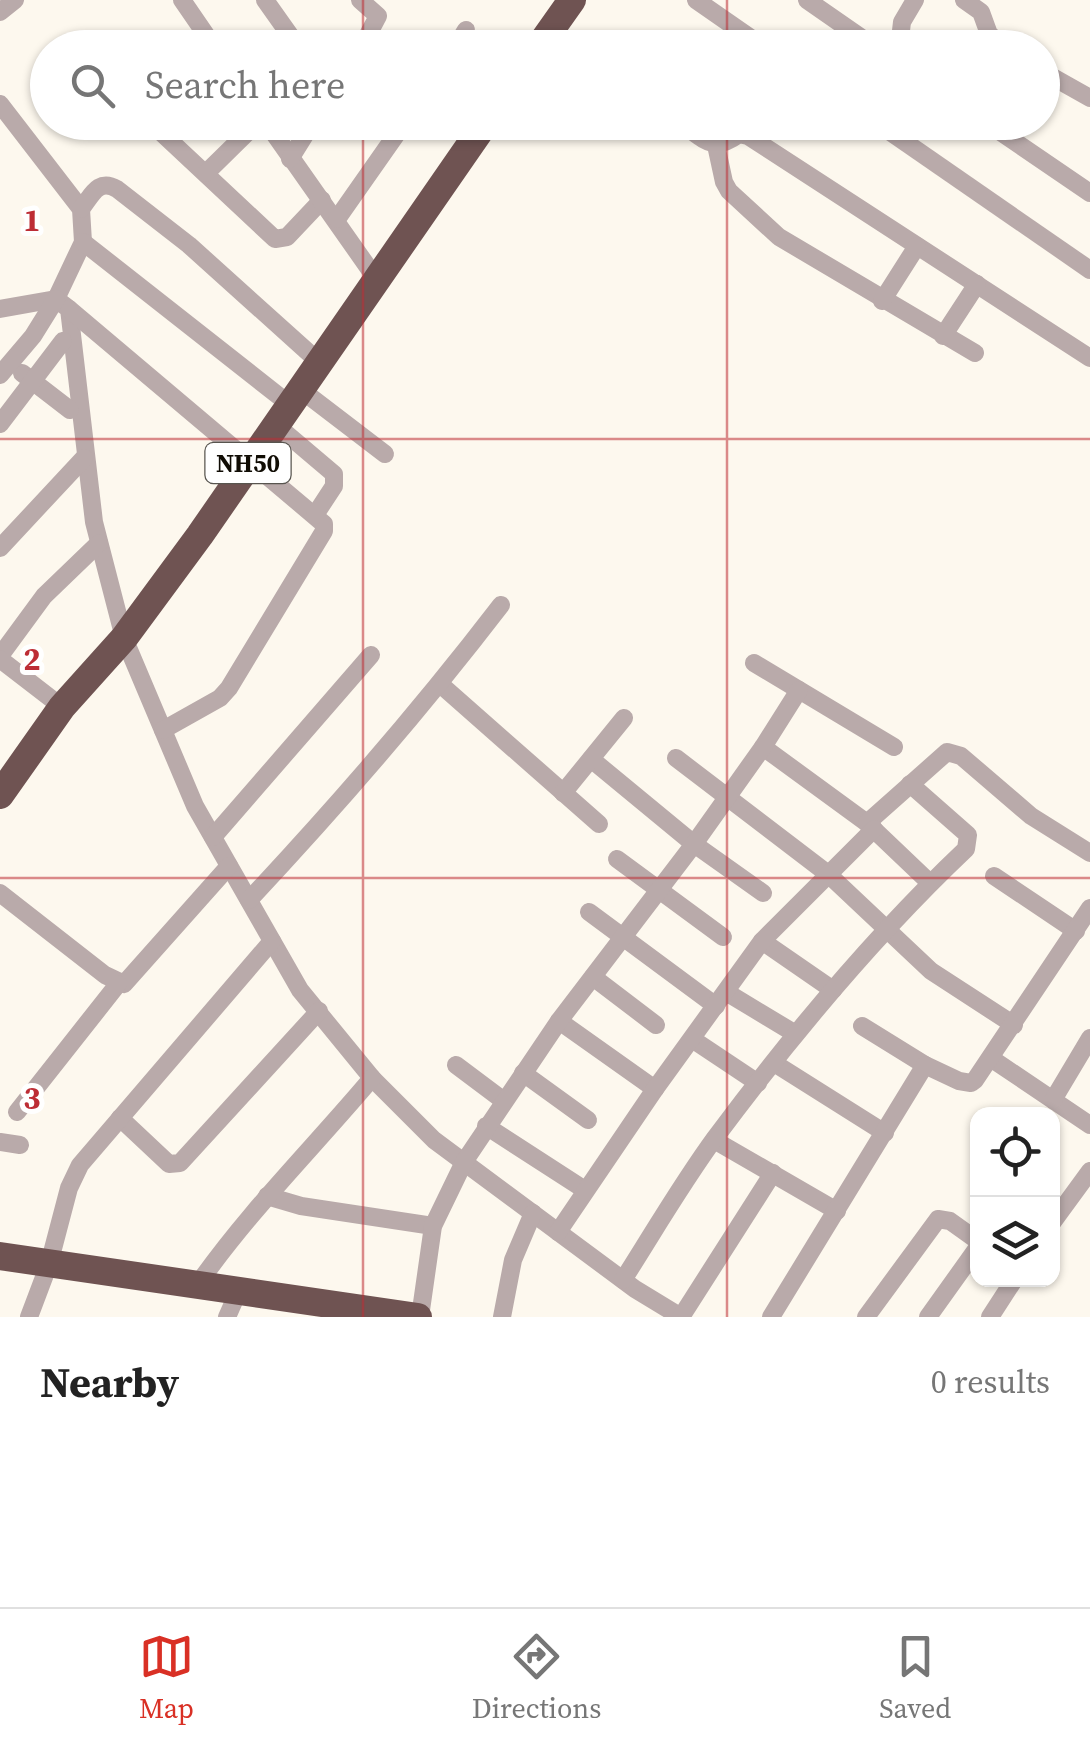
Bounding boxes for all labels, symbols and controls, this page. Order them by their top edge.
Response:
search box [30,30,1060,140]
icon: search [65,58,120,113]
text: Search here [145,59,345,111]
text: 1 [23,198,41,242]
road number: NH50 [206,443,290,483]
text: 2 [23,637,41,681]
text: 3 [23,1076,41,1120]
map controls [970,1107,1060,1287]
button: locate [970,1107,1060,1197]
button: layers [970,1197,1060,1287]
text: Nearby [40,1353,179,1411]
text: 0 results [931,1360,1050,1404]
tab: Map [139,1629,194,1727]
tab: Directions [472,1629,601,1727]
tab: Saved [879,1629,951,1727]

